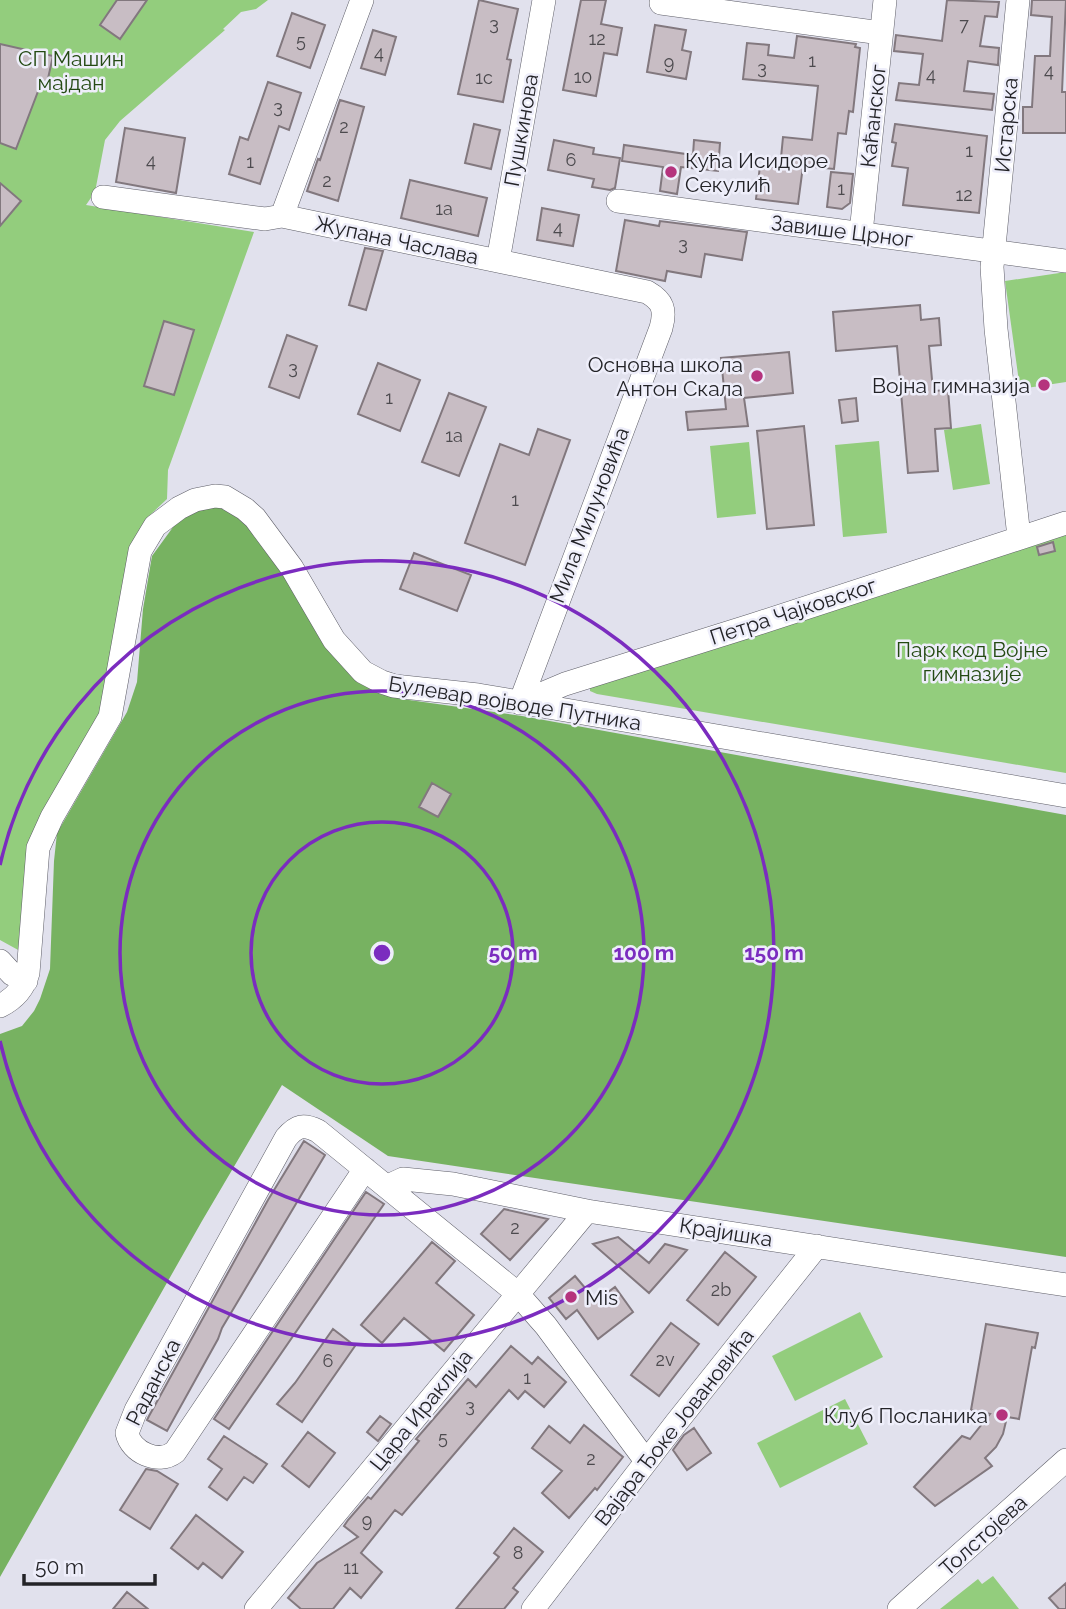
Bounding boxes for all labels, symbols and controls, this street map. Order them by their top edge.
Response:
house number: 3 [489,13,499,34]
house number: 7 [959,14,969,35]
house number: 12 [588,28,606,49]
house number: 5 [296,30,306,51]
house number: 4 [374,42,384,63]
park label: СП Машин мајдан [18,46,124,95]
house number: 1 [808,50,816,71]
house number: 9 [664,52,674,73]
house number: 3 [757,57,767,78]
house number: 4 [1044,60,1054,81]
street label: Каћанског [855,63,891,169]
house number: 4 [926,64,936,85]
house number: 10 [574,66,592,87]
house number: 1c [475,67,493,88]
street label: Пушкинова [499,72,543,188]
street label: Истарска [989,76,1023,174]
house number: 3 [273,96,283,117]
house number: 2 [339,116,349,137]
house number: 1 [965,140,973,161]
place label: Кућа Исидоре Секулић [685,148,828,197]
house number: 6 [566,149,577,170]
house number: 4 [146,150,156,171]
house number: 1 [246,151,254,172]
marker: Кућа Исидоре Секулић [663,164,679,180]
house number: 2 [322,170,332,191]
house number: 1 [837,178,845,199]
house number: 12 [955,184,973,205]
house number: 1a [435,198,453,219]
street label: Жупана Часлава [313,210,481,270]
street label: Завише Црног [770,210,915,252]
house number: 4 [553,217,563,238]
house number: 3 [678,233,688,254]
place label: Основна школа Антон Скала [588,352,743,401]
house number: 3 [288,357,298,378]
marker: Основна школа Антон Скала [749,368,765,384]
place label: Војна гимназија [872,373,1030,398]
marker: Војна гимназија [1036,377,1052,393]
house number: 1 [385,387,393,408]
street label: Мила Милуновића [544,424,634,606]
house number: 1a [445,425,463,446]
house number: 1 [511,489,519,510]
street label: Петра Чајковског [707,572,880,650]
park label: Парк код Војне гимназије [896,637,1048,686]
street label: Булевар војводе Путника [387,671,643,735]
text: 50 m [488,940,538,965]
text: 100 m [614,940,674,965]
text: 150 m [744,940,804,965]
centre of rings [370,941,394,965]
street label: Крајишка [678,1212,774,1252]
house number: 2 [510,1217,520,1238]
house number: 2b [711,1279,731,1300]
place label: Mis [585,1285,618,1310]
marker: Mis [563,1289,579,1305]
street label: Вајара Ђоке Јовановића [589,1323,759,1531]
street label: Раданска [121,1334,185,1430]
street label: Цара Ираклија [365,1344,477,1476]
house number: 2v [656,1349,675,1370]
house number: 6 [323,1350,334,1371]
house number: 1 [523,1367,531,1388]
house number: 3 [465,1395,475,1416]
place label: Клуб Посланика [824,1403,988,1428]
marker: Клуб Посланика [994,1407,1010,1423]
house number: 5 [438,1427,448,1448]
house number: 2 [586,1448,596,1469]
street label: Толстојева [934,1489,1032,1581]
house number: 9 [362,1510,372,1531]
scale bar [24,1542,156,1586]
house number: 8 [513,1542,523,1563]
text: 50 m [35,1554,84,1579]
house number: 11 [343,1557,359,1578]

